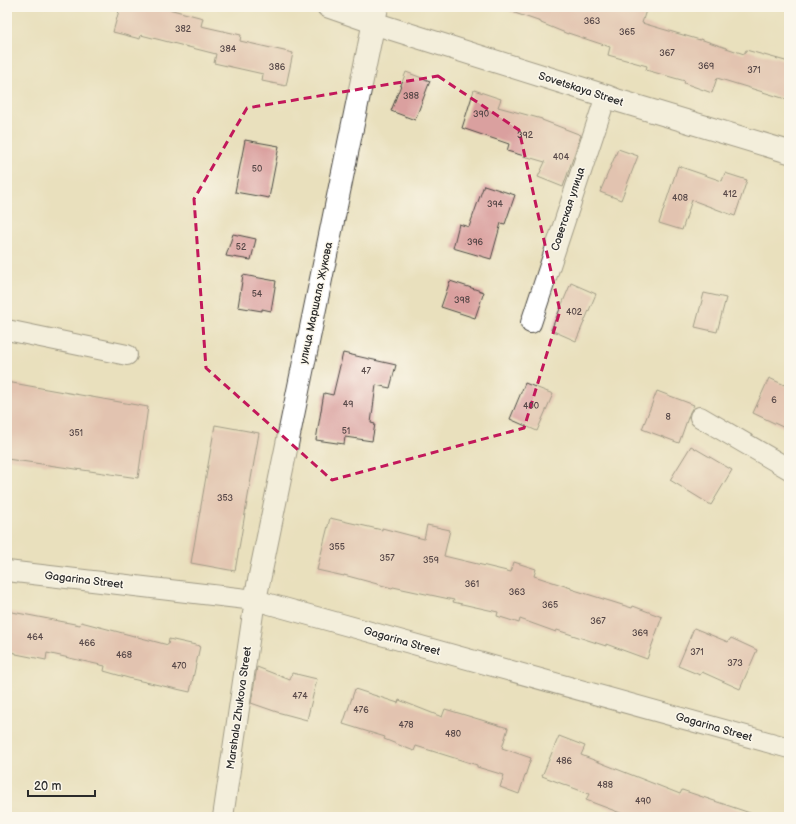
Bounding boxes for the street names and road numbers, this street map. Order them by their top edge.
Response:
street label: Sovetskaya Street [537,69,626,109]
street label: Советская улица [548,165,588,252]
street label: улица Маршала Жукова [297,240,335,365]
street label: Gagarina Street [44,569,125,591]
street label: Gagarina Street [362,624,442,658]
street label: Marshala Zhukova Street [224,645,254,770]
street label: Gagarina Street [674,710,754,744]

